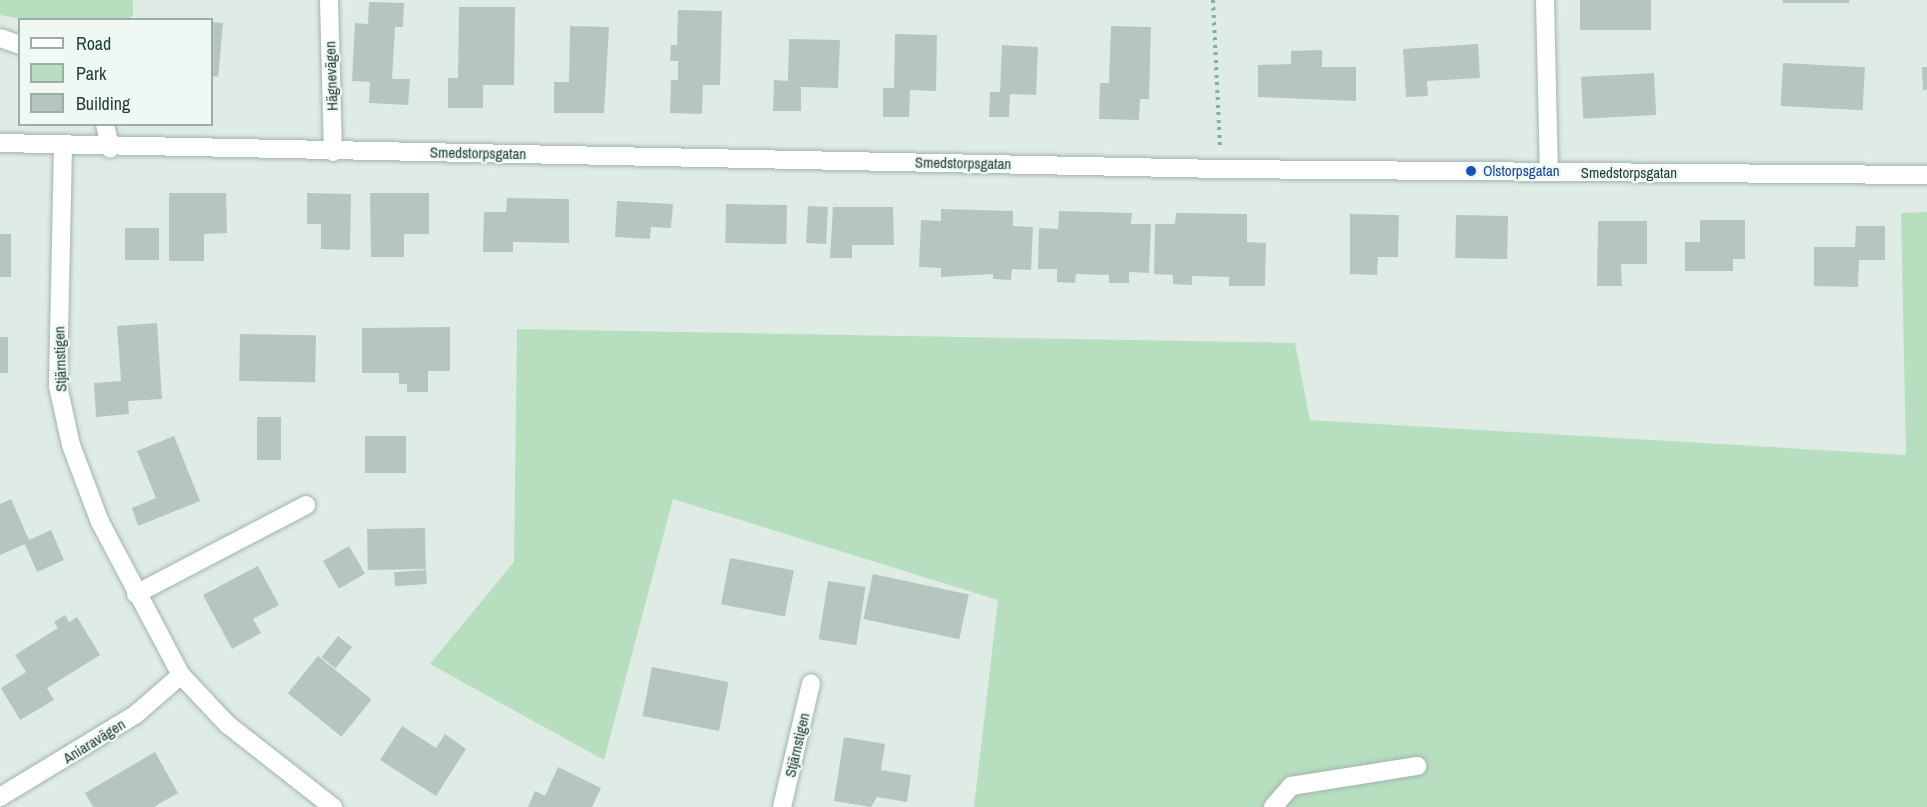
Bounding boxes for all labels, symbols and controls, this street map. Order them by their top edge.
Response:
legend [18,18,213,126]
text: Road [76,31,111,56]
street label: Hägnevägen [321,41,341,111]
text: Park [76,61,106,86]
text: Building [76,91,130,116]
street label: Smedstorpsgatan [430,143,526,163]
street label: Smedstorpsgatan [915,153,1011,173]
place label: Olstorpsgatan [1483,162,1560,180]
marker: Olstorpsgatan [1464,164,1478,178]
street label: Smedstorpsgatan [1581,164,1677,182]
street label: Stjärnstigen [50,326,70,392]
street label: Stjärnstigen [781,711,813,779]
street label: Aniaravägen [60,715,128,767]

